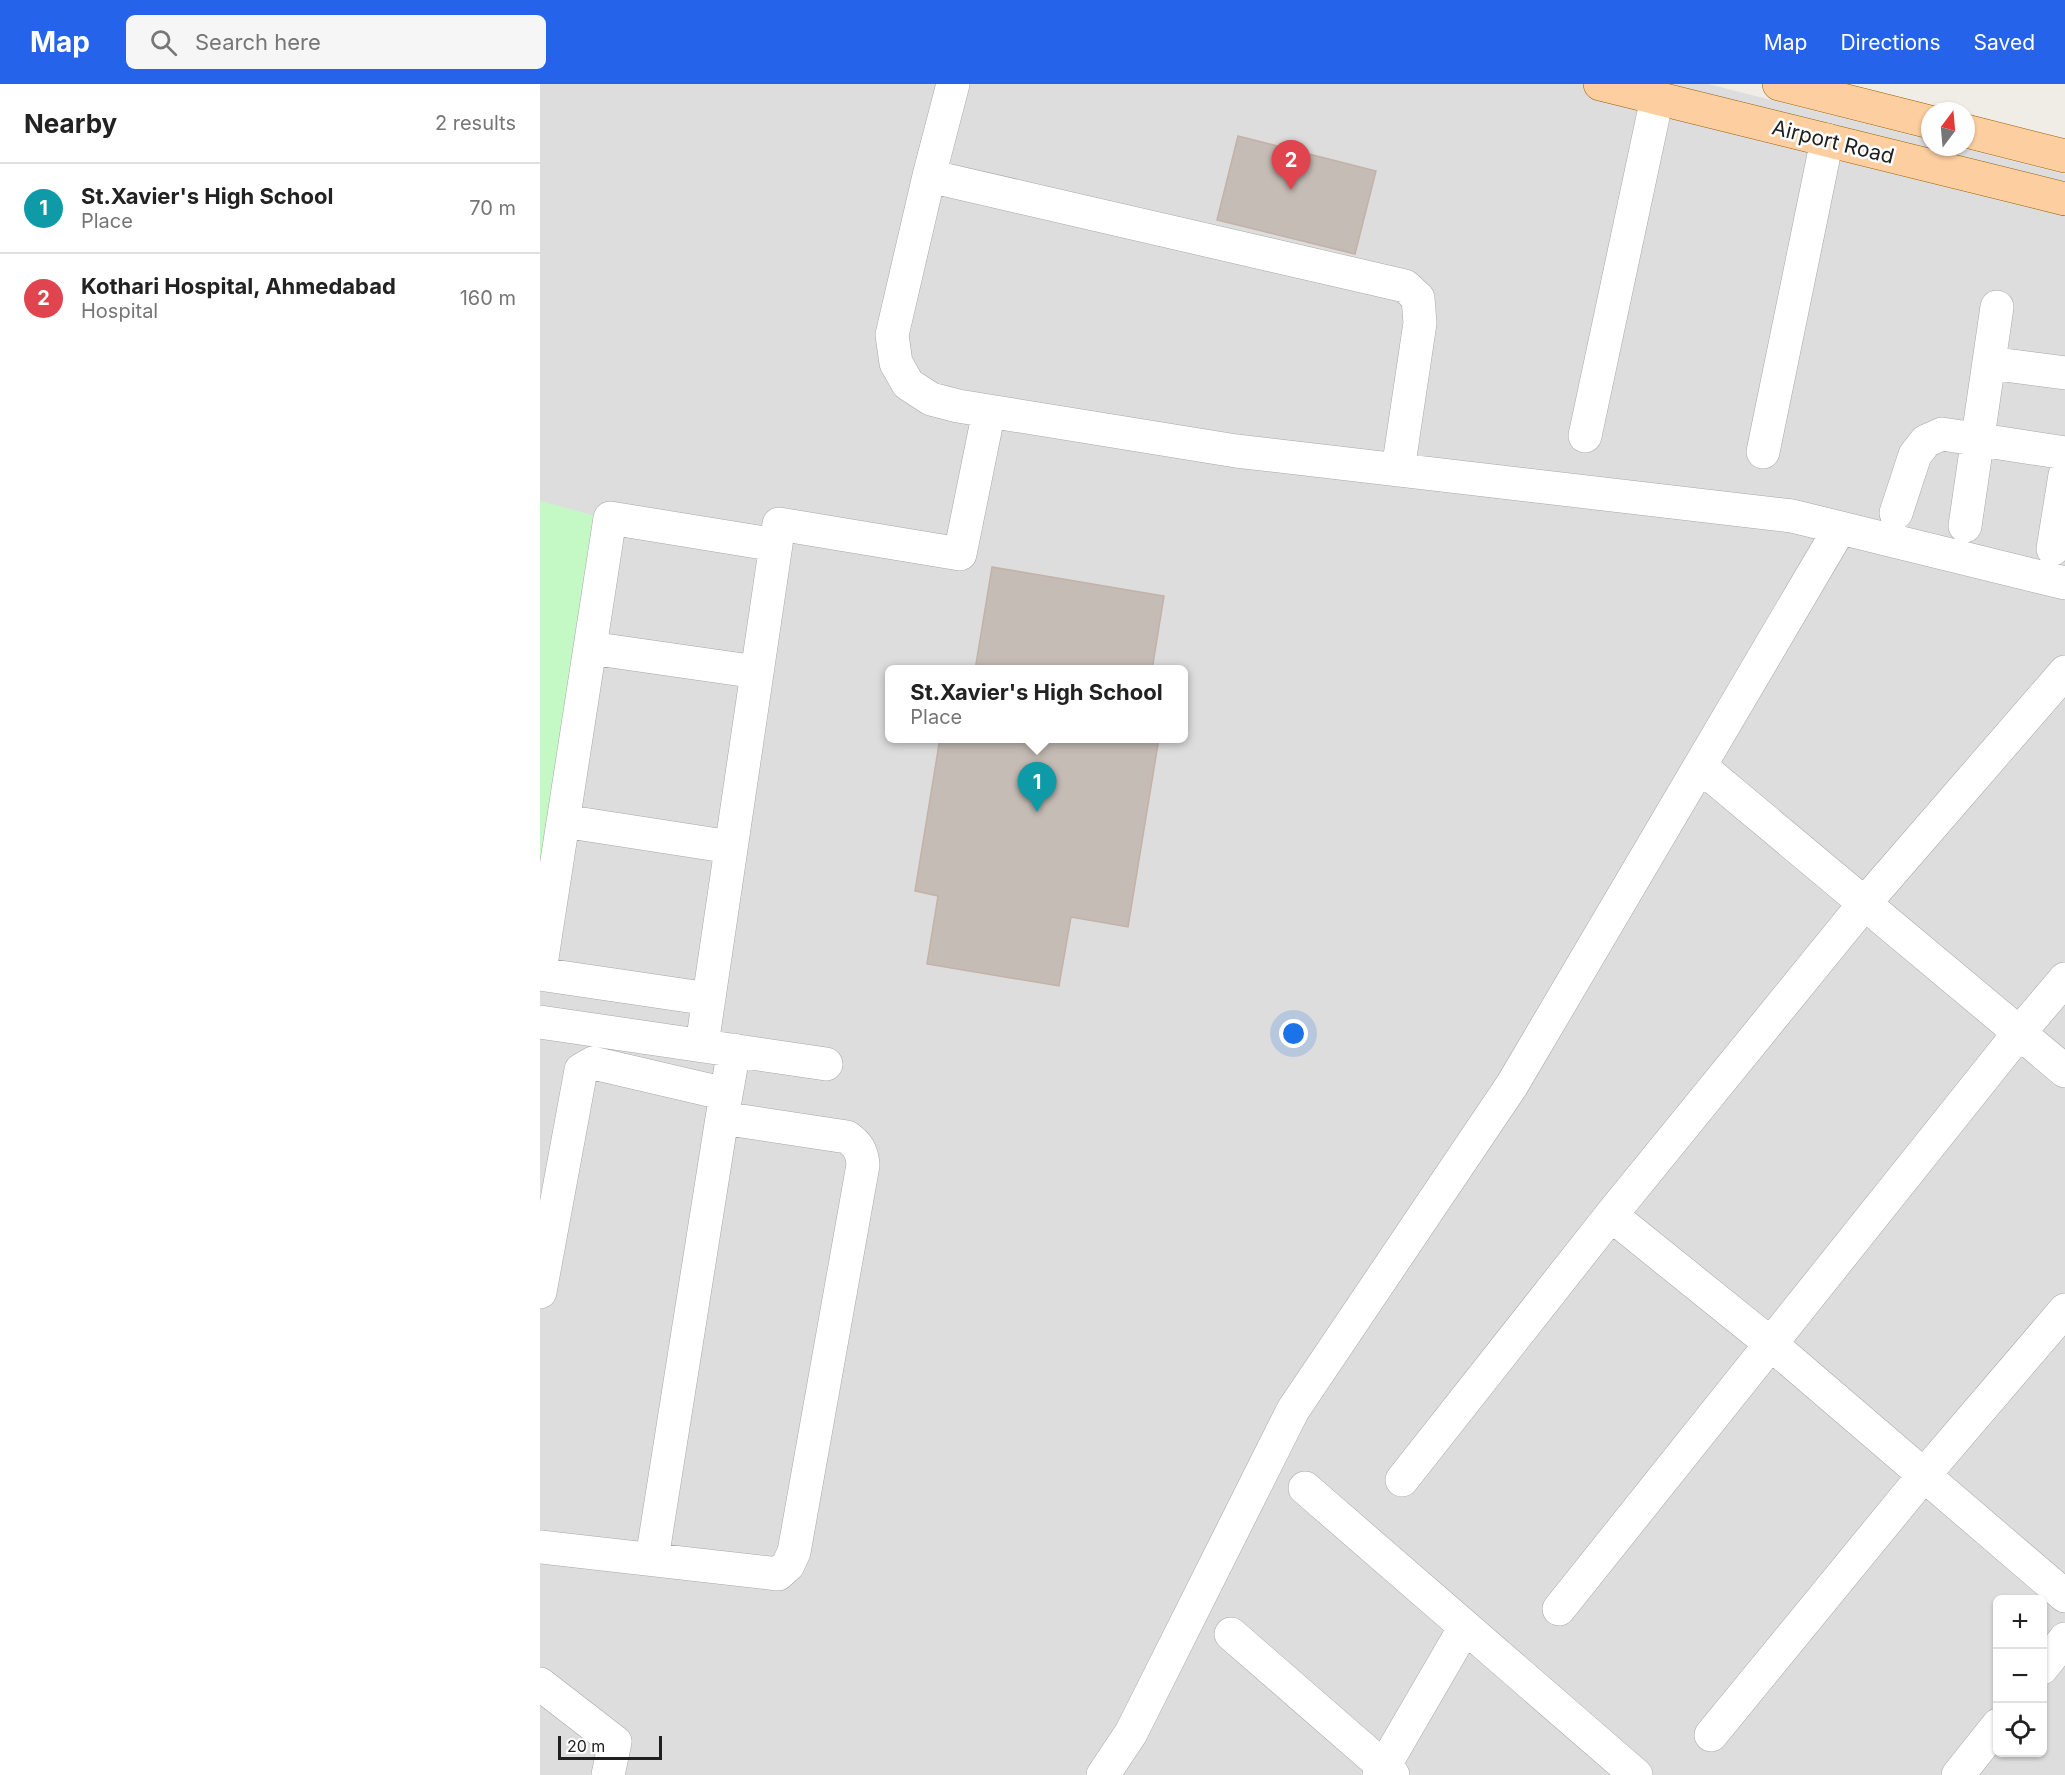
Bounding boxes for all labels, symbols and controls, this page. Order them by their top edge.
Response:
search box [126,15,546,69]
text: Map [30,25,90,59]
icon: search [147,26,180,59]
text: Search here [195,29,321,55]
text: Map [1764,30,1807,55]
text: Directions [1840,30,1941,55]
text: Saved [1974,30,2035,55]
north arrow [1921,102,1975,156]
text: Nearby [24,108,117,139]
text: 2 results [435,111,516,135]
street label: Airport Road [1769,114,1897,169]
pin: 2 [1272,141,1311,190]
text: St.Xavier's High School [81,183,333,209]
text: 1 [39,196,48,220]
text: 70 m [469,196,516,220]
text: Place [81,209,133,233]
text: Kothari Hospital, Ahmedabad [81,273,396,299]
text: 2 [37,286,50,310]
text: 160 m [460,286,516,310]
text: Hospital [81,299,158,323]
popup [885,665,1188,743]
text: St.Xavier's High School [910,679,1163,705]
text: Place [910,705,962,729]
pin: 1 [1018,762,1056,812]
your location [1279,1019,1308,1048]
map controls [1993,1595,2047,1757]
button: + [1993,1595,2047,1649]
button: − [1993,1649,2047,1703]
button: locate [1993,1703,2047,1757]
scale bar [558,1733,662,1760]
text: 20 m [567,1736,605,1756]

